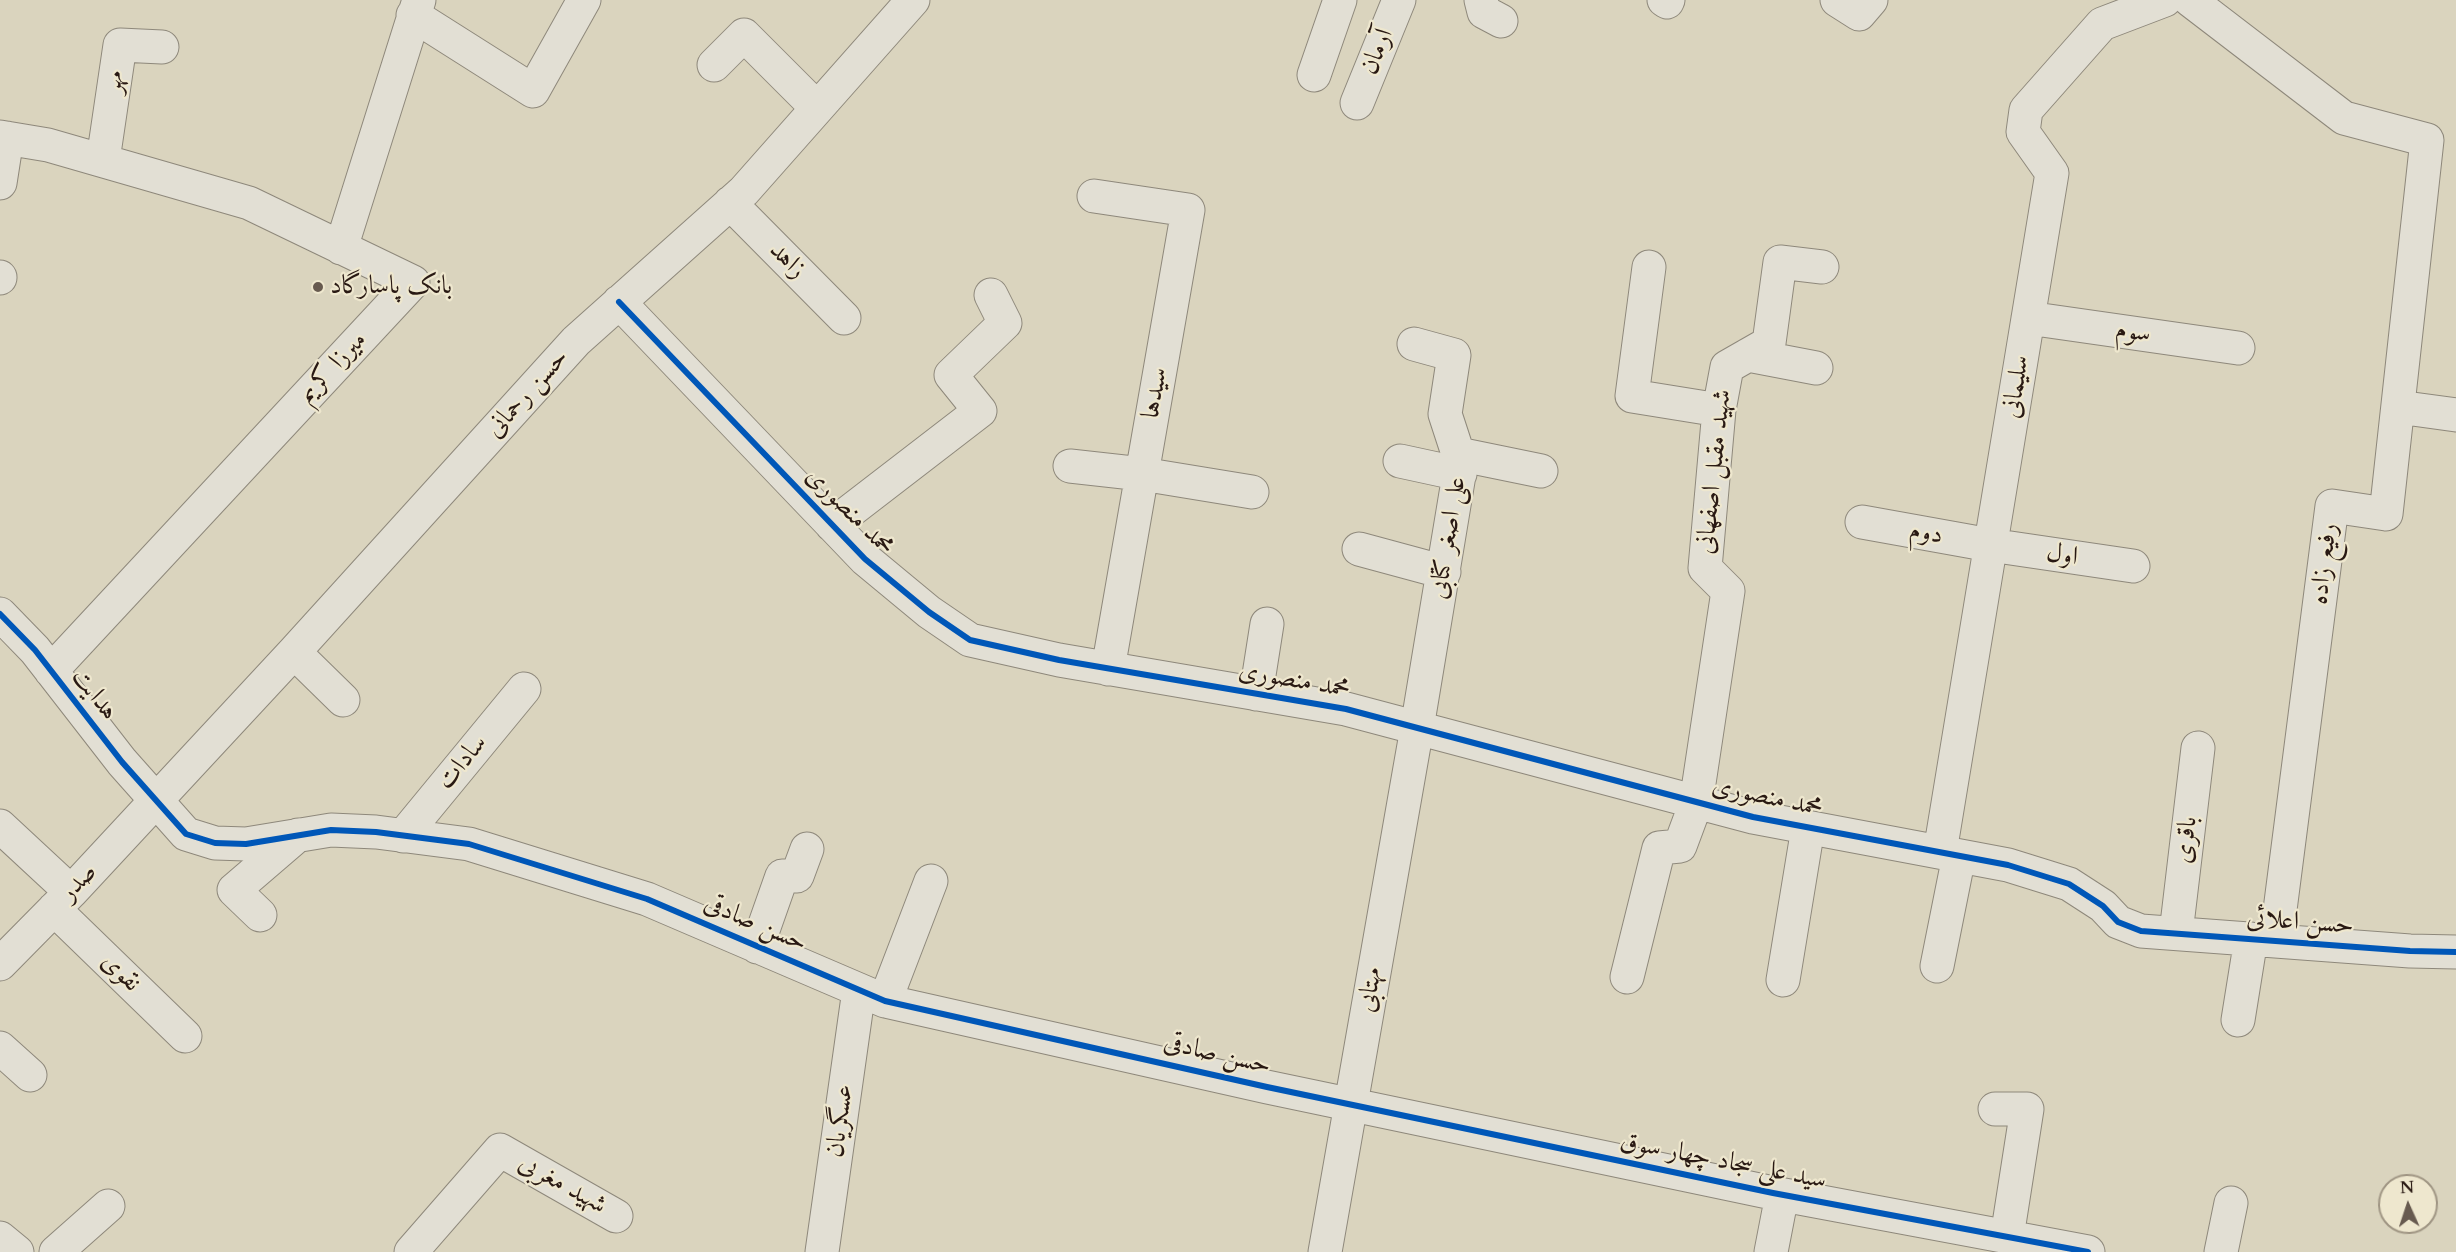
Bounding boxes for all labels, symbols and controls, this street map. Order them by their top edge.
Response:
street label: آرمان [1355,24,1401,80]
street label: مهر [98,68,132,96]
street label: زاهد [762,236,812,286]
place label: بانک پاسارگاد [330,271,452,303]
marker: بانک پاسارگاد [311,280,325,294]
street label: سوم [2113,315,2153,351]
street label: میرزا کریم [292,326,374,410]
street label: حسن رحمانی [480,343,576,445]
street label: سلیمانی [1997,353,2037,421]
street label: سیدها [1136,365,1176,421]
street label: شهید مقبل اصفهانی [1691,388,1739,556]
street label: محمد منصوری [798,461,900,563]
street label: علی اصغر کتابی [1424,475,1474,601]
street label: دوم [1907,516,1945,552]
street label: رفیع زاده [2305,522,2345,606]
street label: اول [2044,538,2080,574]
street label: محمد منصوری [1236,656,1352,706]
street label: هدایت [64,663,124,727]
street label: سادات [431,729,495,797]
street label: محمد منصوری [1709,771,1825,825]
street label: باقری [2169,815,2205,865]
street label: صدر [54,857,104,909]
street label: حسن صادقی [699,888,811,960]
street label: حسن اعلائی [2245,904,2355,942]
street label: نقوی [93,947,147,999]
street label: مهتابی [1352,965,1390,1015]
street label: حسن صادقی [1160,1028,1274,1082]
street label: عسگریان [820,1083,862,1159]
street label: سید علی سجاد چهار سوق [1617,1127,1829,1197]
street label: شهید مغربی [512,1148,612,1222]
north arrow [2378,1174,2438,1234]
text: N [2400,1177,2415,1199]

